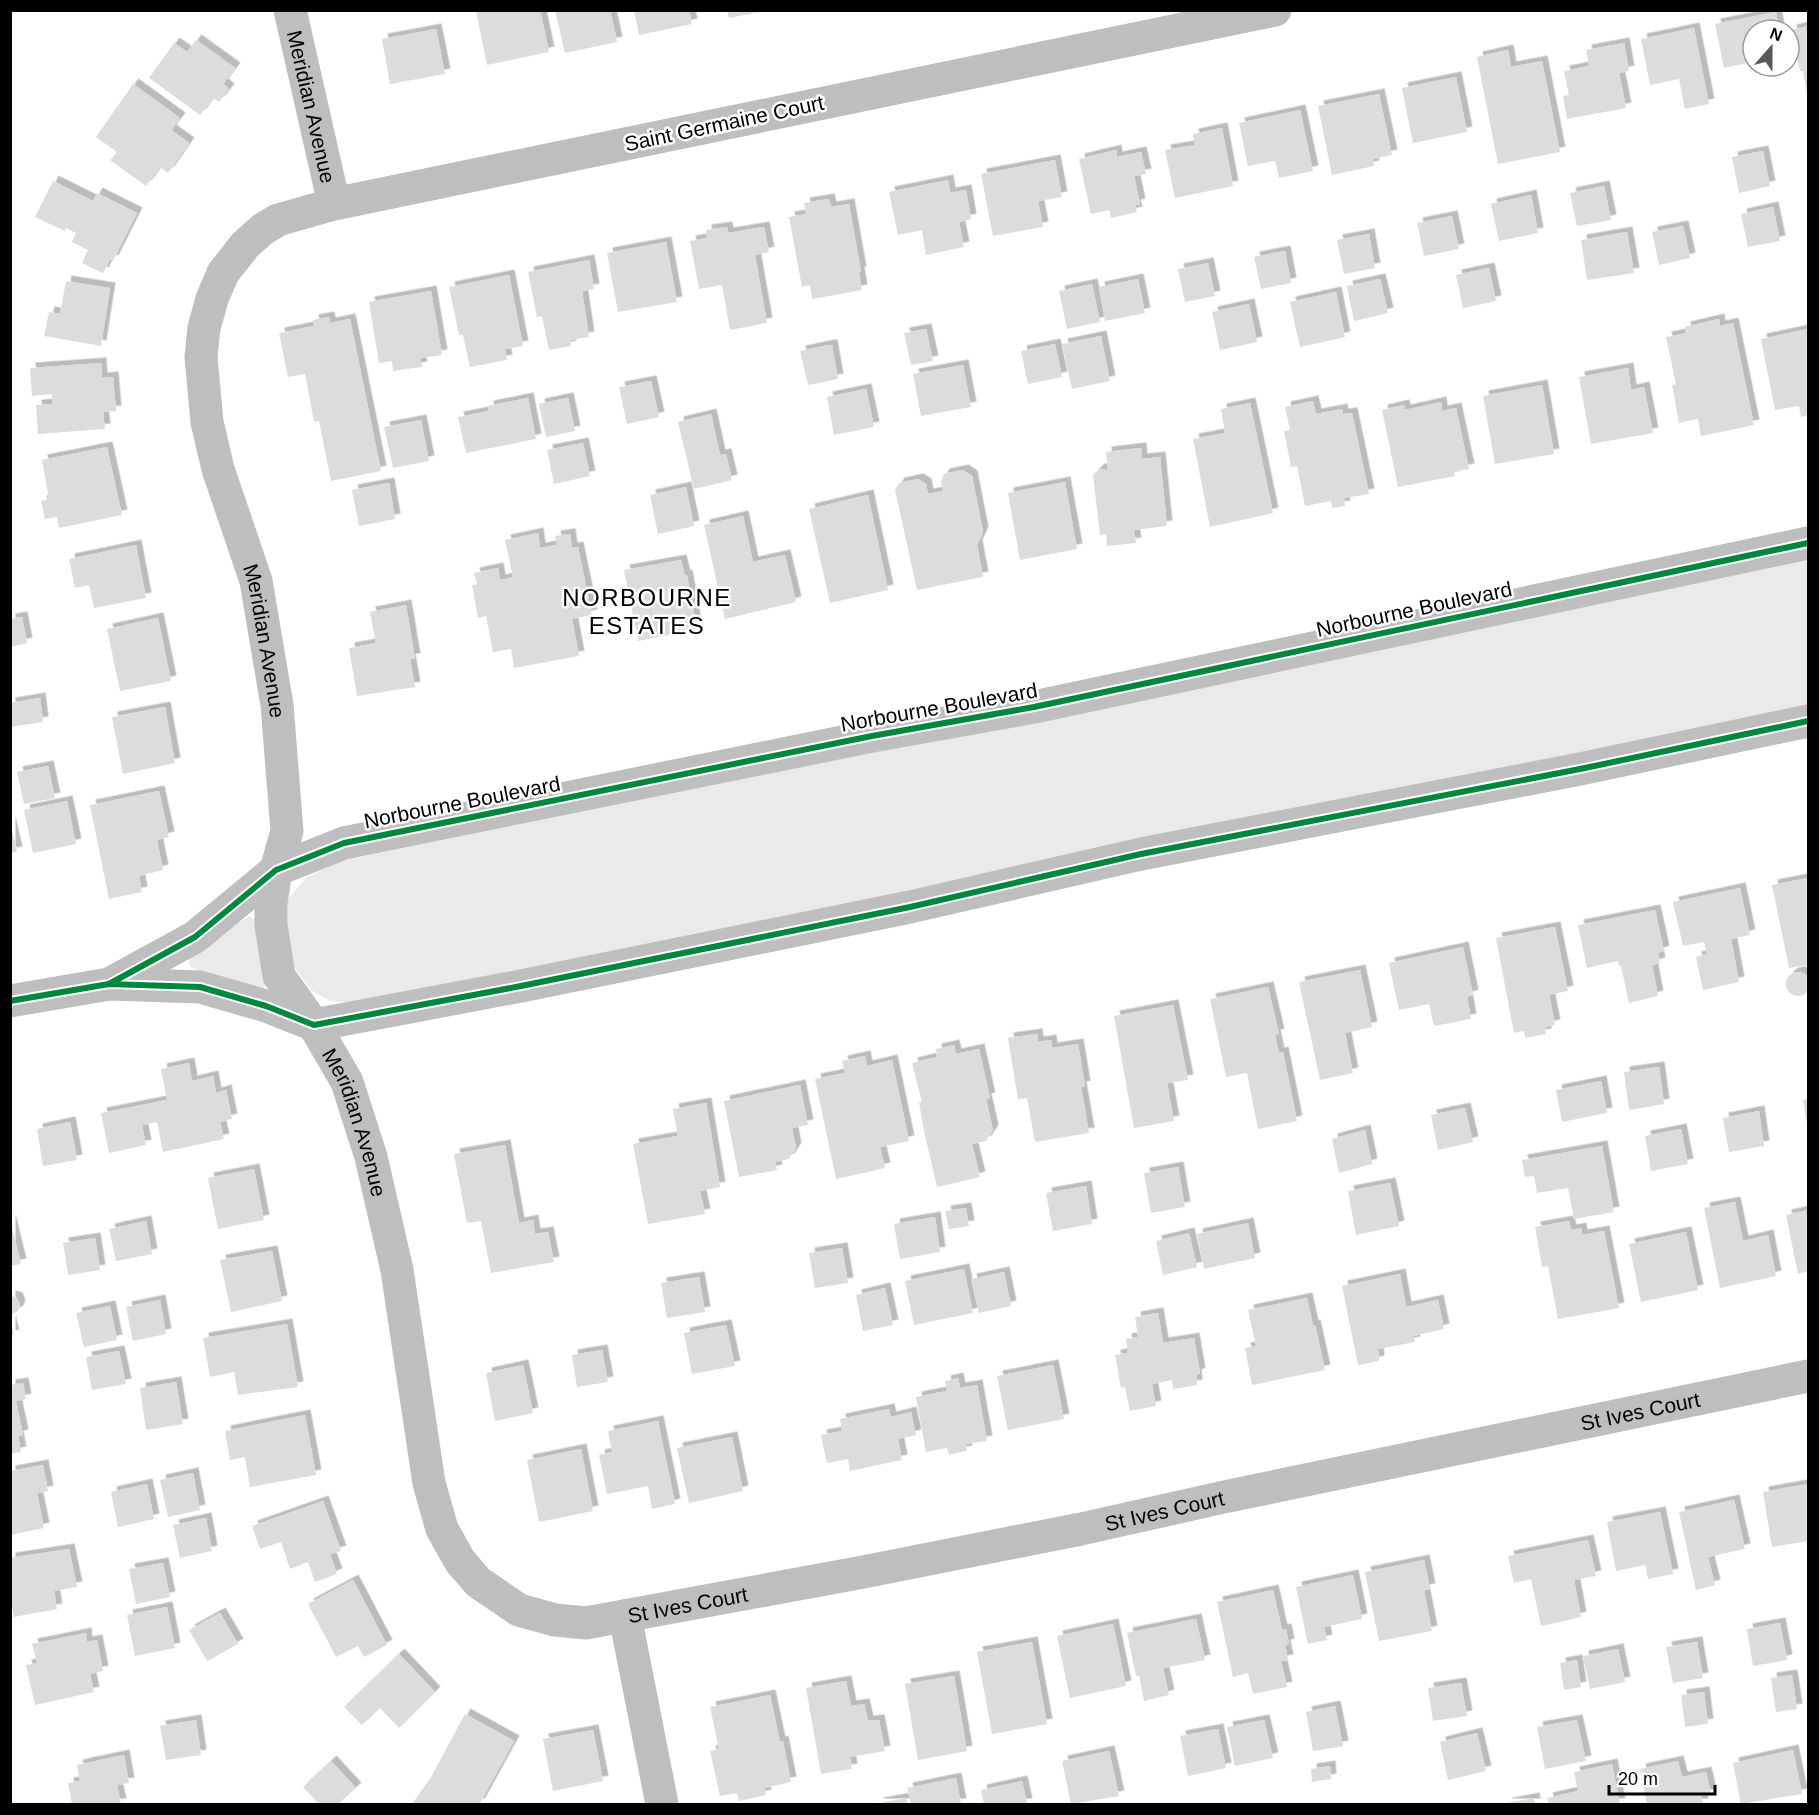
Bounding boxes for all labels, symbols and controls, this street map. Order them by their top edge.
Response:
north arrow [1741,18,1801,78]
text: N [1768,24,1785,44]
street label: Meridian Avenue [283,28,340,185]
street label: Saint Germaine Court [622,91,826,155]
street label: Meridian Avenue [239,561,289,719]
street label: Norbourne Boulevard [1314,577,1514,641]
district label: NORBOURNE ESTATES [562,584,732,639]
street label: Norbourne Boulevard [839,678,1039,736]
street label: Norbourne Boulevard [362,772,562,832]
street label: Meridian Avenue [318,1044,391,1199]
street label: St Ives Court [1578,1387,1702,1434]
street label: St Ives Court [1103,1486,1226,1535]
street label: St Ives Court [626,1582,750,1627]
scale bar [1609,1758,1716,1796]
text: 20 m [1618,1769,1658,1789]

